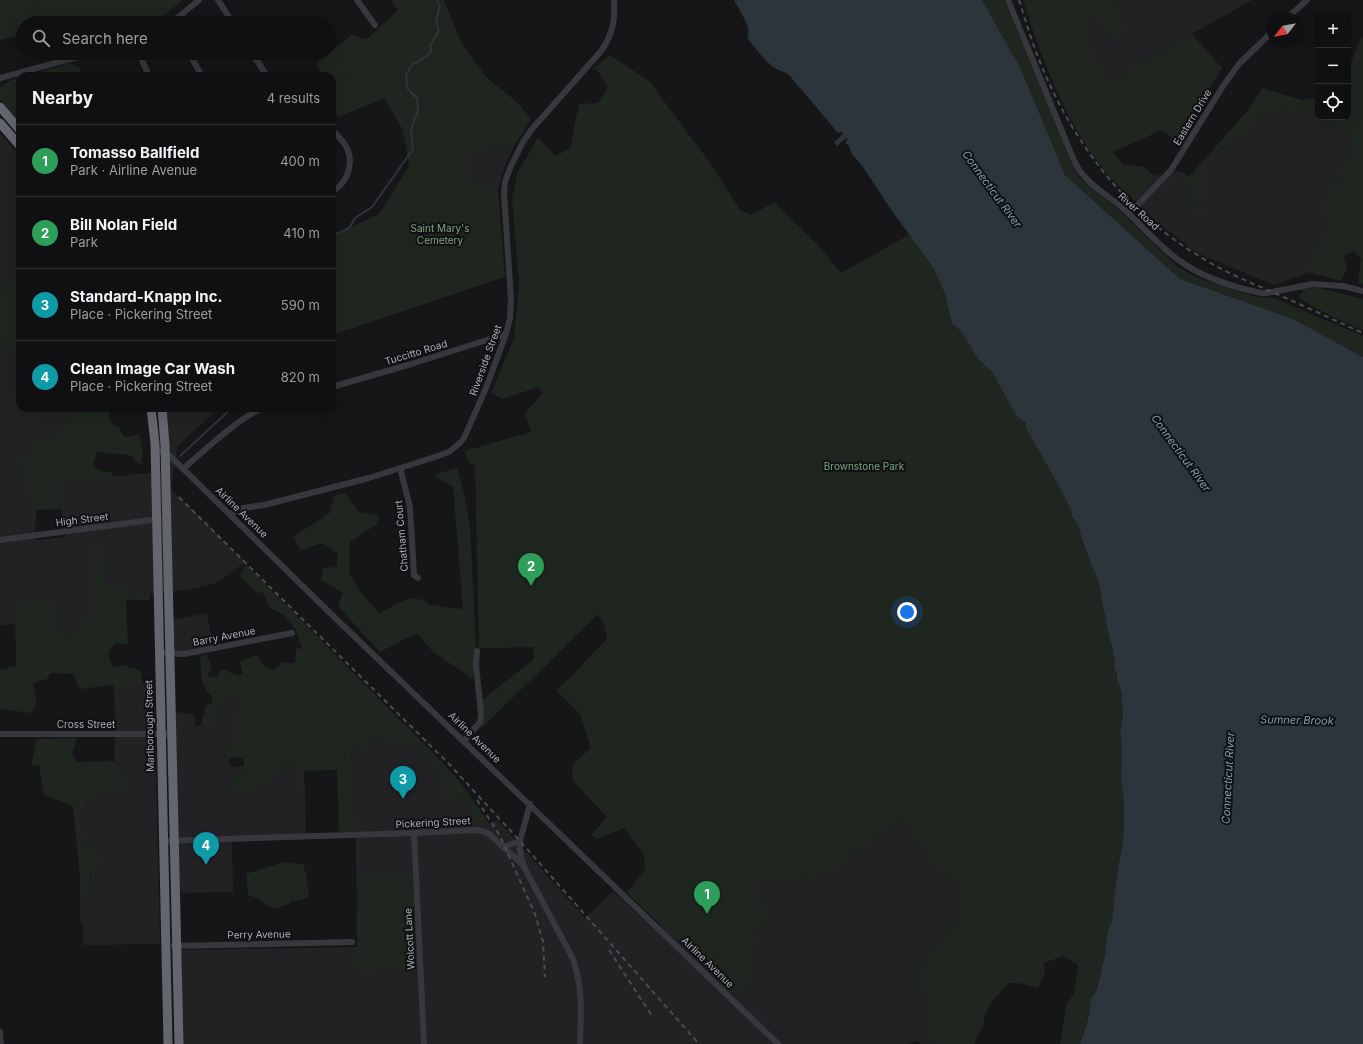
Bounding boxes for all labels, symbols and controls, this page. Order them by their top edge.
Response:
north arrow [1267,12,1303,48]
map controls [1315,12,1351,120]
button: + [1315,12,1351,48]
search box [16,16,336,60]
icon: search [30,27,52,49]
text: Search here [62,29,148,48]
button: − [1315,48,1351,84]
button: locate [1315,84,1351,120]
street label: Eastern Drive [1171,87,1214,147]
text: Nearby [32,88,93,108]
text: 4 results [267,90,320,106]
text: Tomasso Ballfield [70,143,199,162]
water label: Connecticut River [959,148,1025,231]
text: 1 [42,153,48,169]
text: 400 m [280,153,320,169]
text: Park · Airline Avenue [70,162,197,178]
street label: River Road [1116,190,1162,232]
text: Bill Nolan Field [70,215,177,234]
park label: Saint Mary's Cemetery [411,222,469,246]
text: 2 [41,225,49,241]
text: 410 m [283,225,320,241]
text: Park [70,234,98,250]
text: Standard-Knapp Inc. [70,287,223,306]
text: 3 [41,297,49,313]
text: 590 m [281,297,320,313]
text: Place · Pickering Street [70,306,212,322]
street label: Riverside Street [467,322,504,397]
street label: Tuccitto Road [383,337,449,367]
text: Clean Image Car Wash [70,359,235,378]
text: 4 [41,369,49,385]
text: 820 m [281,369,320,385]
text: Place · Pickering Street [70,378,212,394]
water label: Connecticut River [1148,412,1214,495]
park label: Brownstone Park [824,460,905,472]
street label: Airline Avenue [213,484,271,540]
street label: Chatham Court [392,499,410,572]
street label: High Street [55,510,110,528]
pin: 2 [518,553,544,586]
your location [897,602,917,622]
street label: Barry Avenue [192,624,257,648]
street label: Marlborough Street [142,679,156,772]
street label: Airline Avenue [446,709,504,765]
water label: Sumner Brook [1260,712,1335,728]
street label: Cross Street [57,718,116,730]
water label: Connecticut River [1219,731,1237,824]
pin: 3 [390,766,416,799]
street label: Pickering Street [395,814,472,830]
pin: 4 [193,832,219,865]
pin: 1 [694,881,720,914]
street label: Wolcott Lane [401,908,417,970]
street label: Perry Avenue [227,927,291,941]
street label: Airline Avenue [679,934,737,990]

